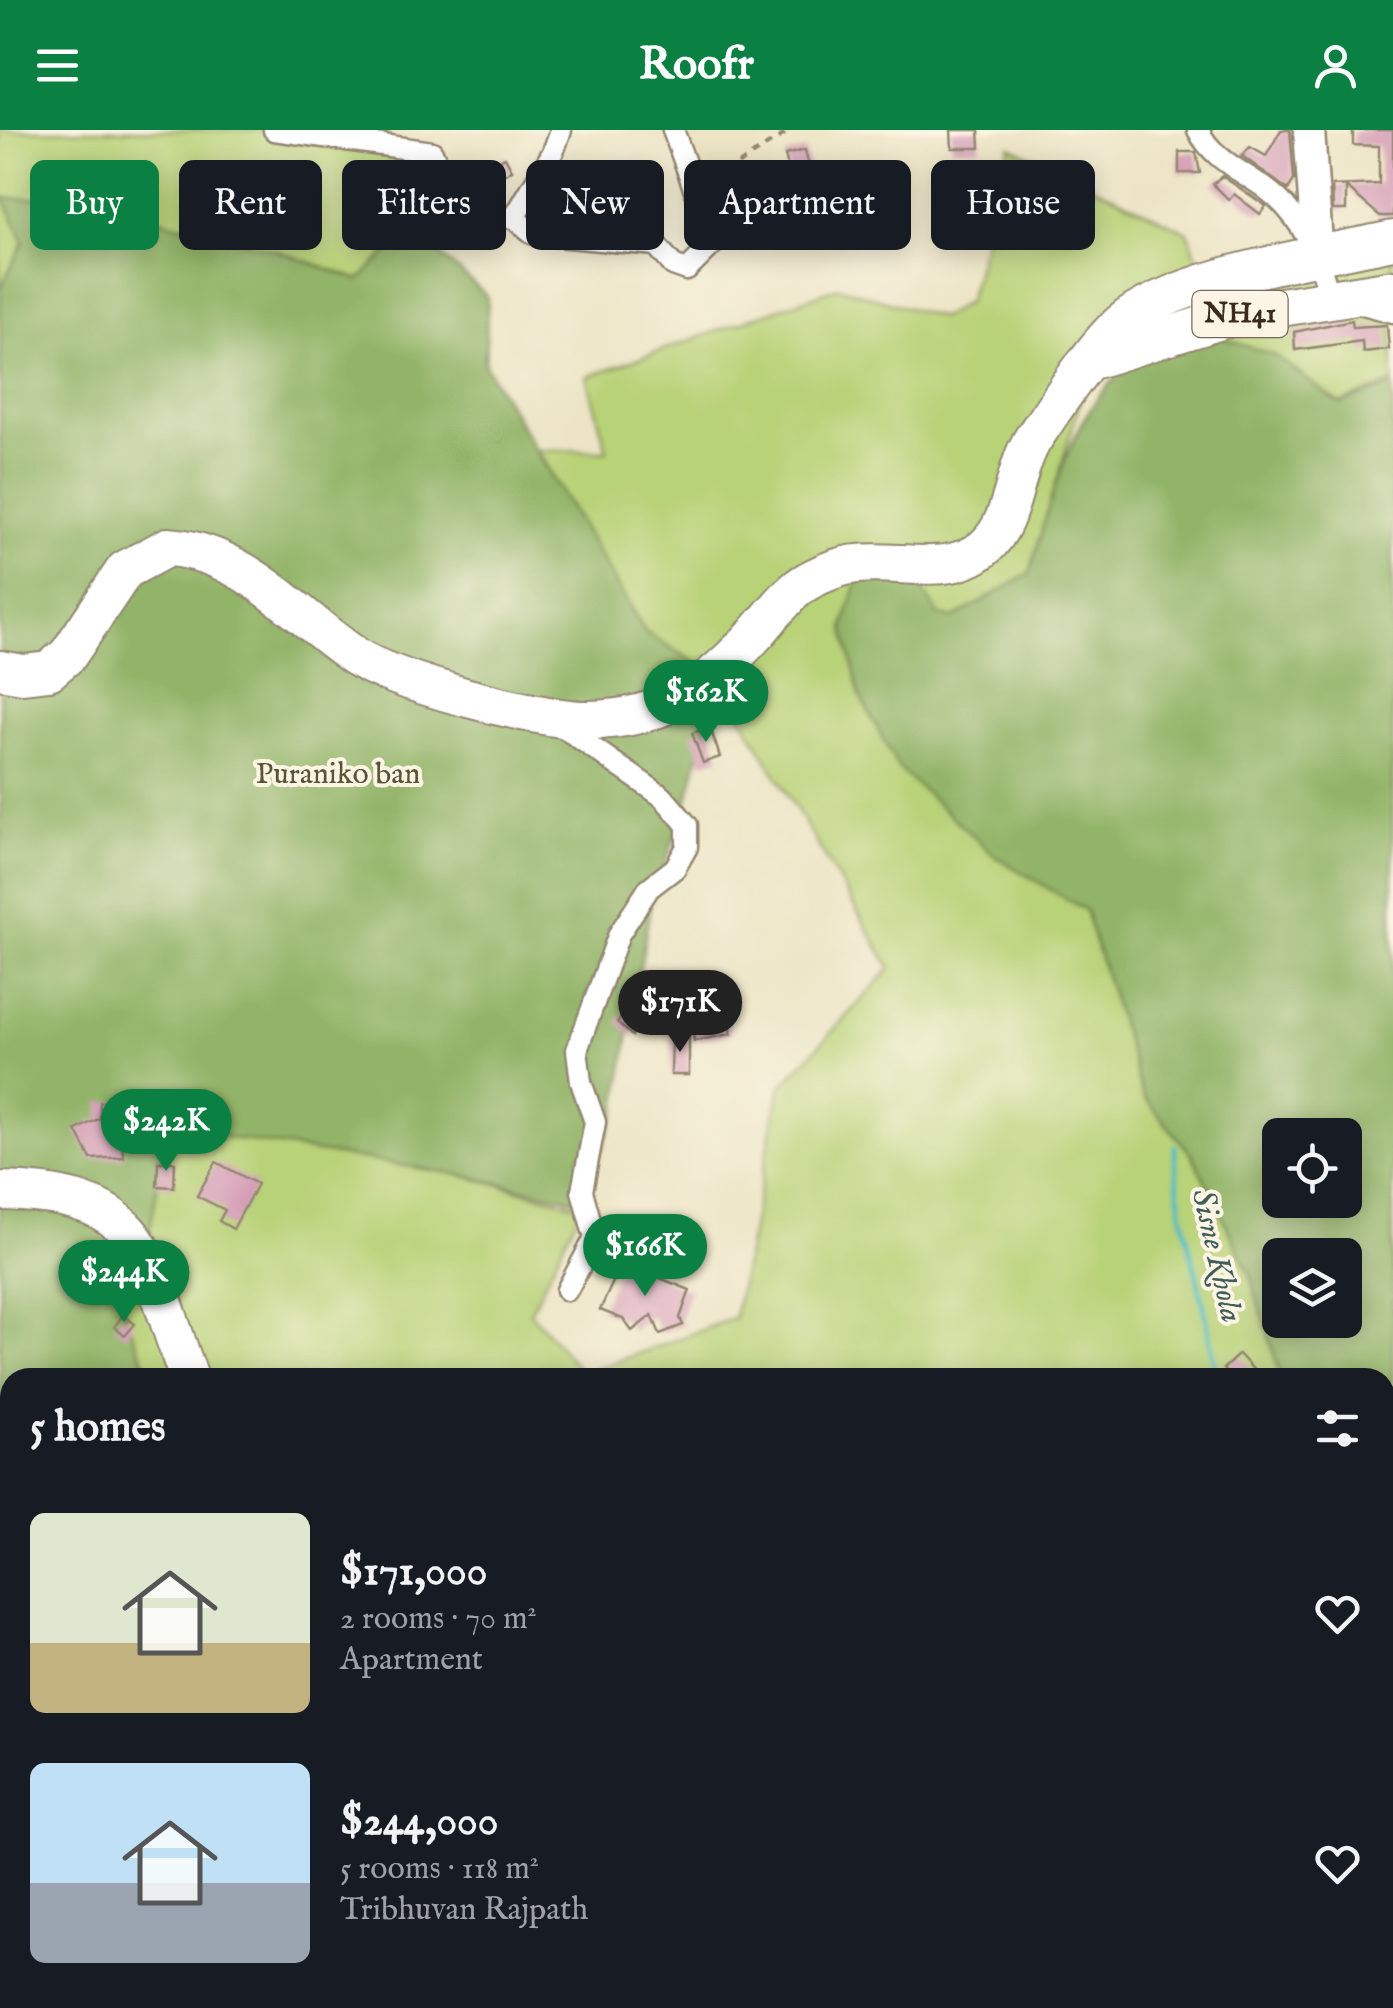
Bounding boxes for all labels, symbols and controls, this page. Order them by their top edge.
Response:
text: Roofr [639,37,754,94]
icon: menu [30,38,85,93]
icon: person [1308,38,1363,93]
chip: Buy [30,160,159,250]
chip: Rent [179,160,322,250]
chip: Filters [342,160,506,250]
chip: New [526,160,664,250]
chip: Apartment [684,160,911,250]
chip: House [931,160,1095,250]
road number: NH41 [1192,291,1288,337]
pin: $162K [636,660,776,745]
text: $162K [665,672,747,713]
park label: Puraniko ban [256,756,420,794]
pin: $171K [610,970,750,1055]
text: $171K [640,982,720,1023]
pin: $242K [96,1089,236,1174]
text: $242K [123,1101,209,1142]
map controls [1262,1118,1362,1338]
button: locate [1262,1118,1362,1218]
water label: Sisne Khola [1181,1185,1251,1327]
pin: $166K [575,1214,715,1299]
text: $166K [605,1226,685,1267]
button: layers [1262,1238,1362,1338]
pin: $244K [54,1240,194,1325]
text: $244K [80,1252,168,1293]
icon: filters [1310,1401,1365,1456]
text: 5 homes [30,1402,166,1455]
text: $171,000 [340,1546,487,1599]
icon: home [110,1553,230,1673]
icon: heart [1310,1586,1365,1641]
text: 2 rooms · 70 m² [340,1599,537,1640]
text: Apartment [340,1640,483,1681]
text: $244,000 [340,1796,498,1849]
icon: home [110,1803,230,1923]
icon: heart [1310,1836,1365,1891]
text: 5 rooms · 118 m² [340,1849,539,1890]
text: Tribhuvan Rajpath [340,1890,588,1931]

